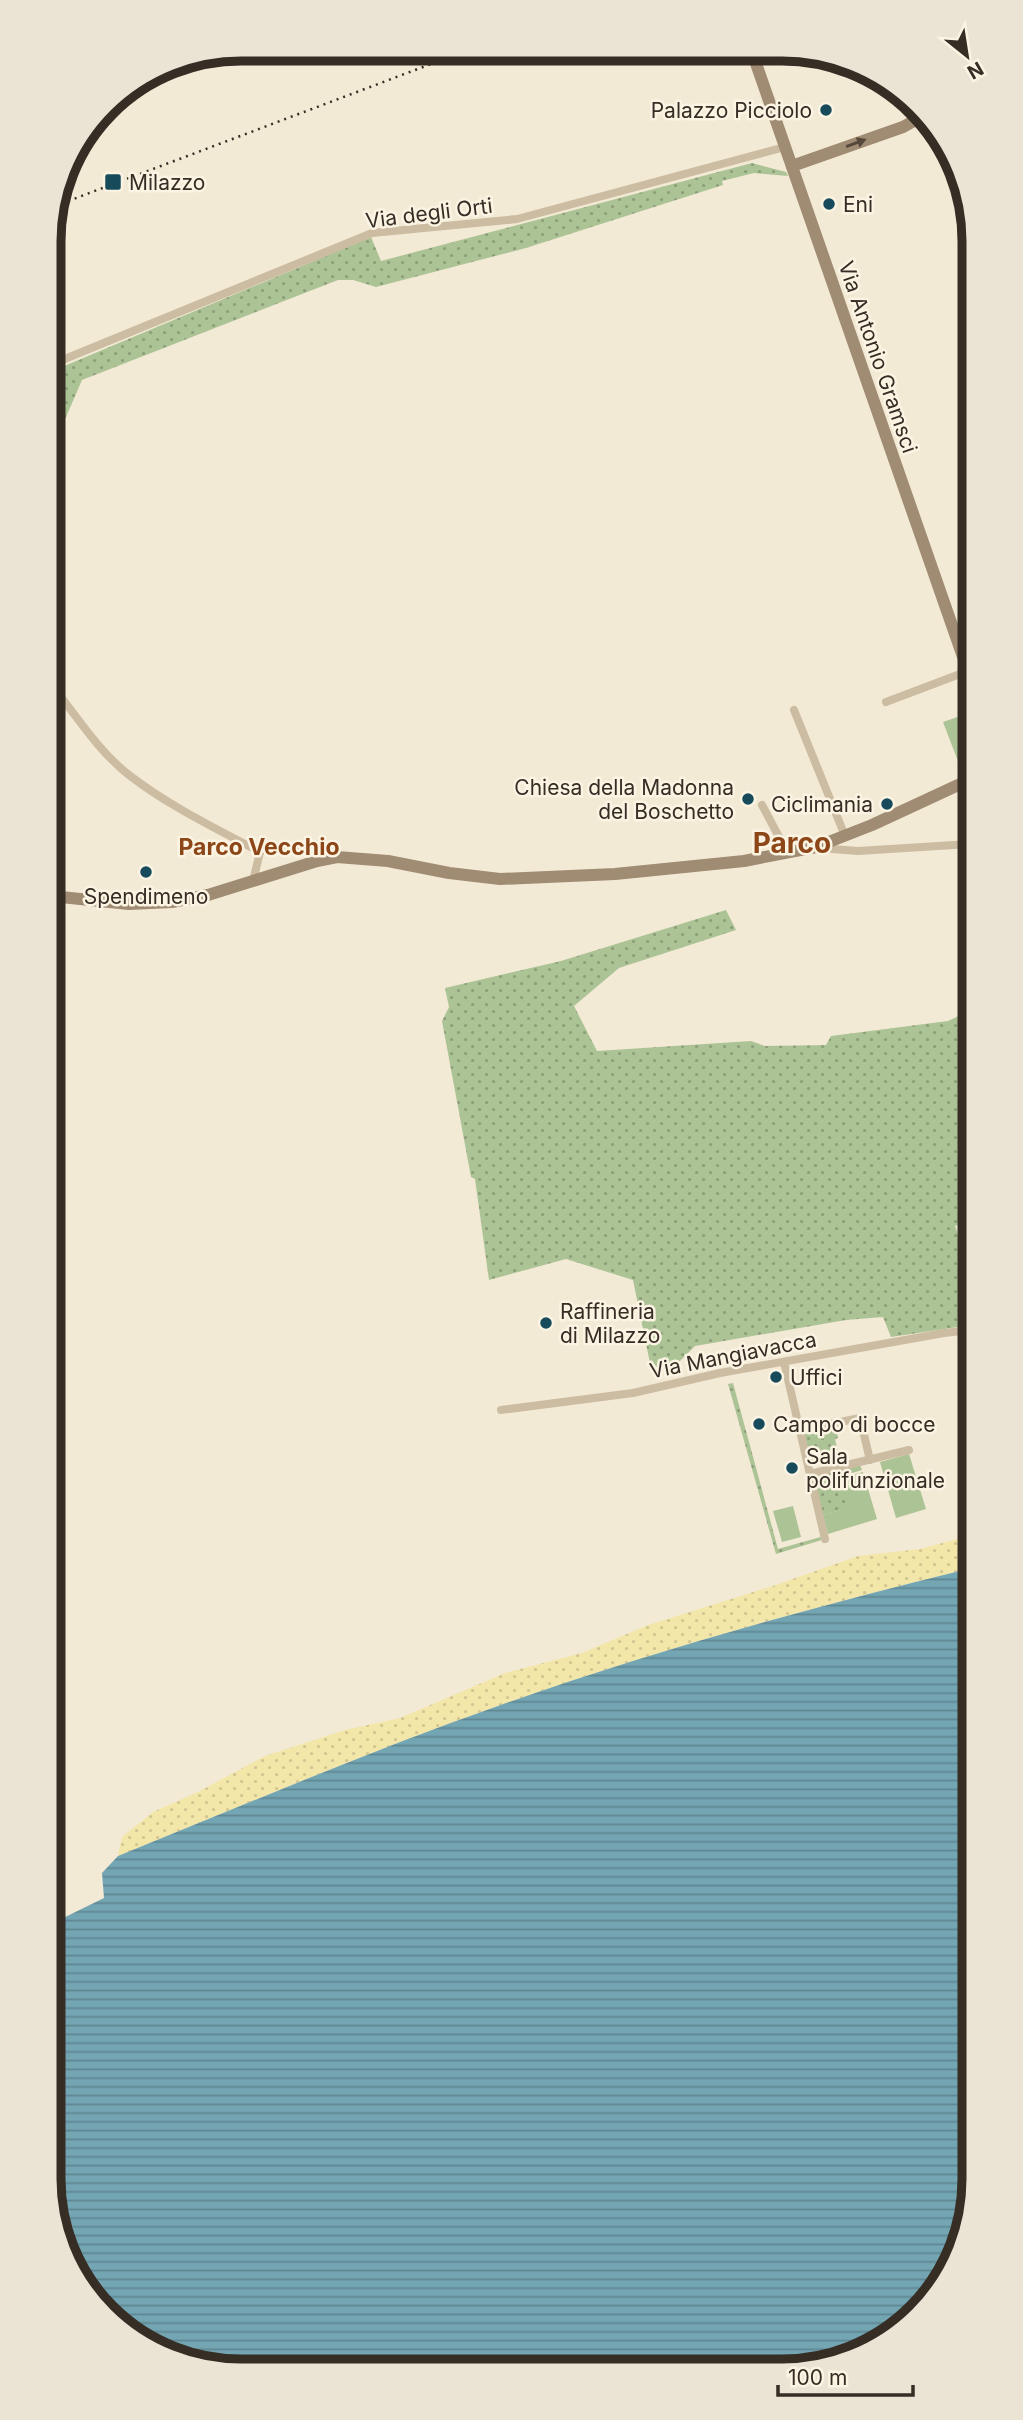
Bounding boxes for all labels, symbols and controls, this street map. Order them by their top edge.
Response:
north arrow [932,21,1002,91]
text: N [963,57,987,84]
place label: Palazzo Picciolo [651,98,812,123]
marker: Palazzo Picciolo [818,102,834,118]
one-way arrow [845,138,866,149]
place label: Milazzo [129,170,205,195]
marker: Milazzo [103,172,123,192]
place label: Eni [843,192,873,217]
street label: Via degli Orti [364,193,494,233]
marker: Eni [821,196,837,212]
street label: Via Antonio Gramsci [833,258,923,456]
place label: Chiesa della Madonna del Boschetto [514,775,734,824]
marker: Chiesa della Madonna del Boschetto [740,791,756,807]
place label: Ciclimania [771,792,873,817]
marker: Ciclimania [879,796,895,812]
district label: Parco [753,826,831,860]
district label: Parco Vecchio [178,833,340,861]
marker: Spendimeno [138,864,154,880]
place label: Spendimeno [84,884,208,909]
place label: Raffineria di Milazzo [560,1299,660,1348]
marker: Raffineria di Milazzo [538,1315,554,1331]
street label: Via Mangiavacca [647,1327,819,1383]
place label: Uffici [790,1365,843,1390]
marker: Uffici [768,1369,784,1385]
place label: Campo di bocce [773,1412,935,1437]
marker: Campo di bocce [751,1416,767,1432]
place label: Sala polifunzionale [806,1444,945,1493]
marker: Sala polifunzionale [784,1460,800,1476]
scale bar [778,2354,913,2398]
text: 100 m [788,2365,847,2390]

